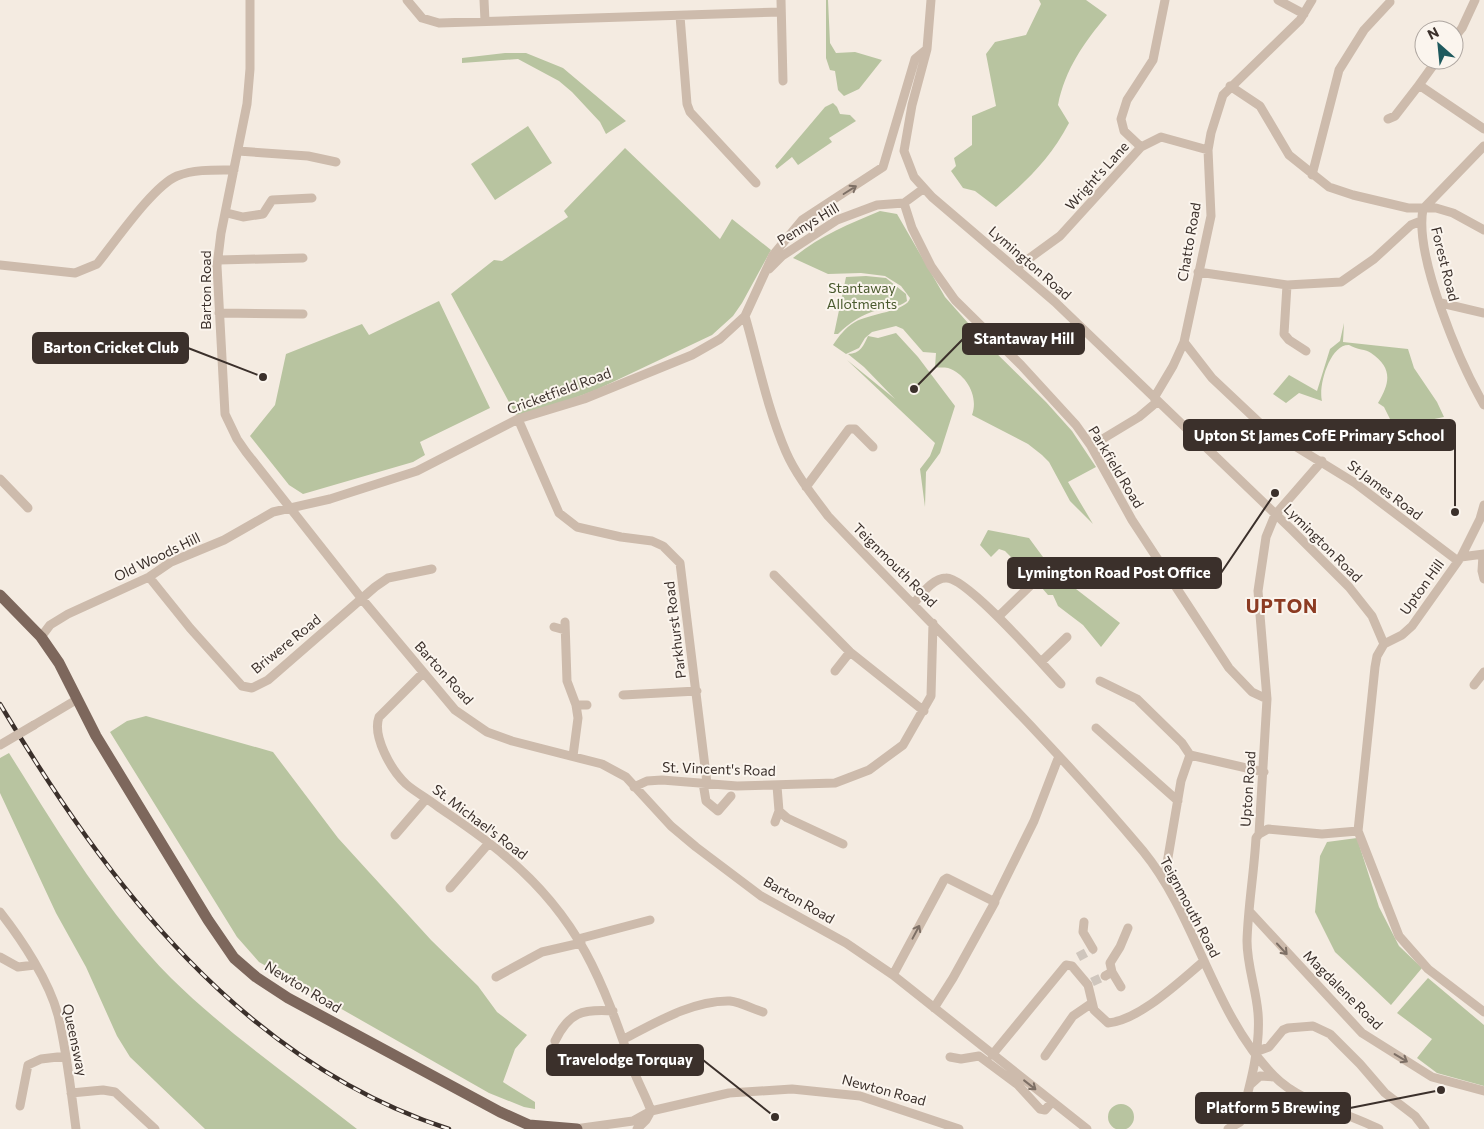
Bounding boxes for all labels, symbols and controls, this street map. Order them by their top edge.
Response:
north arrow [1414,20,1464,70]
text: N [1424,23,1441,43]
street label: Wright's Lane [1061,138,1132,214]
one-way arrow [842,185,856,195]
street label: Pennys Hill [774,198,842,249]
street label: Chatto Road [1173,201,1204,283]
street label: Lymington Road [986,222,1075,303]
street label: Forest Road [1428,225,1463,303]
street label: Barton Road [197,250,214,330]
park label: Stantaway Allotments [827,279,897,312]
callout: Stantaway Hill [963,324,1084,354]
text: Stantaway Hill [974,329,1074,347]
callout: Barton Cricket Club [33,333,188,363]
text: Barton Cricket Club [43,338,179,356]
street label: Cricketfield Road [504,364,613,417]
callout: Upton St James CofE Primary School [1184,420,1455,450]
street label: Parkfield Road [1085,423,1148,511]
text: Upton St James CofE Primary School [1194,426,1444,444]
street label: St James Road [1345,456,1426,523]
street label: Lymington Road [1281,500,1366,585]
street label: Teignmouth Road [850,519,941,610]
street label: Old Woods Hill [111,528,203,585]
street label: Upton Hill [1396,556,1447,618]
callout: Lymington Road Post Office [1008,558,1221,588]
text: Lymington Road Post Office [1017,563,1211,581]
street label: Parkhurst Road [660,580,689,680]
district label: UPTON [1246,594,1318,617]
street label: Briwere Road [247,610,324,677]
street label: Barton Road [412,637,477,708]
street label: Upton Road [1236,751,1259,827]
street label: St. Vincent's Road [662,758,776,779]
street label: St. Michael's Road [429,780,531,863]
street label: Teignmouth Road [1157,853,1224,960]
street label: Barton Road [761,872,838,927]
one-way arrow [912,925,921,940]
one-way arrow [1276,942,1288,955]
street label: Magdalene Road [1300,946,1387,1033]
street label: Newton Road [262,957,345,1016]
street label: Queensway [60,1002,91,1078]
callout: Travelodge Torquay [547,1045,703,1075]
text: Travelodge Torquay [557,1050,694,1068]
one-way arrow [1394,1054,1408,1064]
street label: Newton Road [840,1070,928,1109]
one-way arrow [1023,1079,1036,1090]
callout: Platform 5 Brewing [1196,1093,1350,1123]
text: Platform 5 Brewing [1206,1098,1340,1116]

